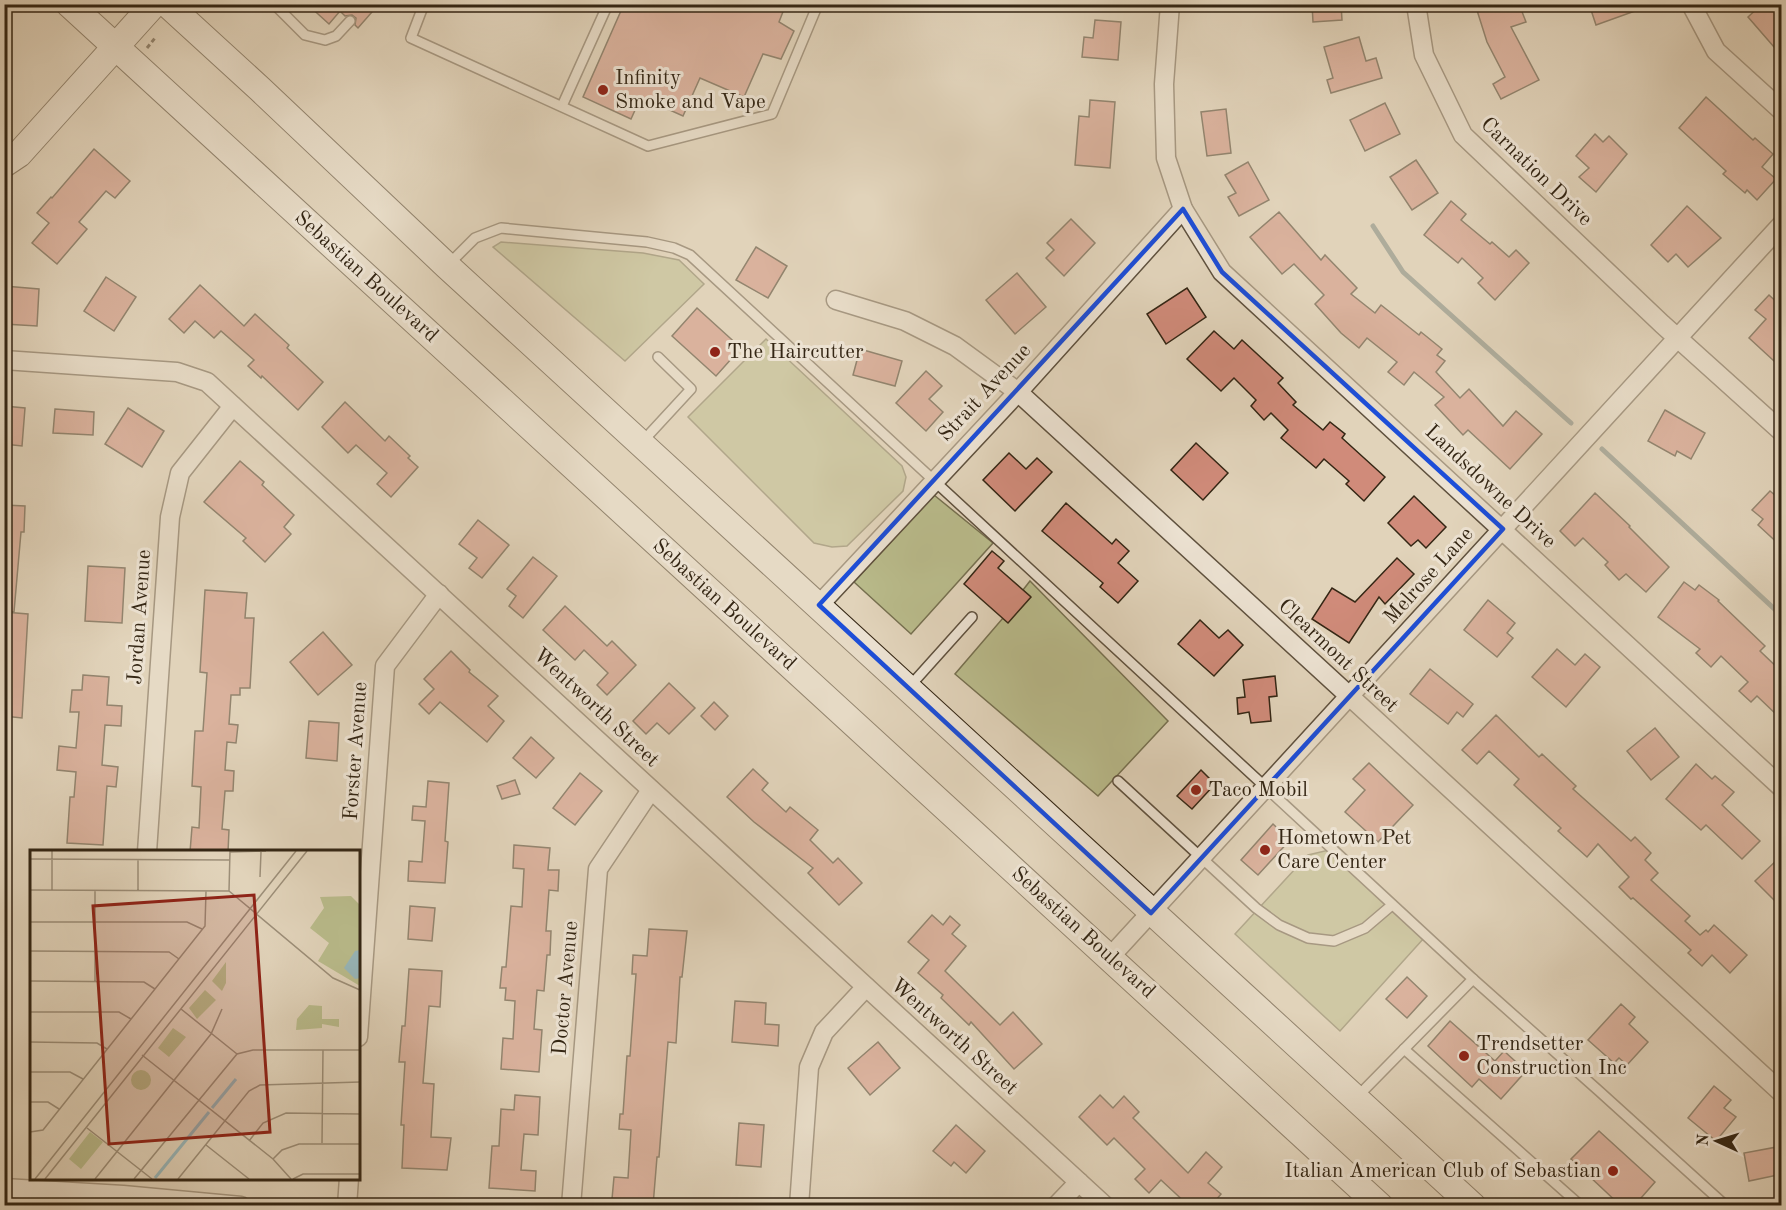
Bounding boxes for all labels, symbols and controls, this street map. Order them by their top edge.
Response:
place label: Infinity Smoke and Vape [615,68,766,113]
marker: Infinity Smoke and Vape [596,83,610,97]
street label: Carnation Drive [1476,114,1596,230]
street label: Sebastian Boulevard [290,207,442,347]
street label: Strait Avenue [935,340,1035,446]
place label: The Haircutter [727,342,864,363]
marker: The Haircutter [708,345,722,359]
street label: Landsdowne Drive [1420,421,1560,553]
street label: Melrose Lane [1380,524,1478,628]
street label: Sebastian Boulevard [648,535,800,675]
street label: Jordan Avenue [125,549,155,685]
street label: Clearmont Street [1274,595,1402,717]
street label: Wentworth Street [529,645,663,771]
street label: Forster Avenue [341,681,371,821]
place label: Taco Mobil [1208,780,1308,801]
marker: Taco Mobil [1189,783,1203,797]
place label: Hometown Pet Care Center [1277,828,1411,873]
marker: Hometown Pet Care Center [1258,843,1272,857]
inset map [30,850,360,1180]
street label: Sebastian Boulevard [1007,863,1159,1003]
street label: Doctor Avenue [550,920,582,1056]
street label: Wentworth Street [886,975,1022,1099]
place label: Trendsetter Construction Inc [1476,1034,1627,1079]
marker: Trendsetter Construction Inc [1457,1049,1471,1063]
north arrow [1687,1111,1747,1171]
text: N [1696,1133,1712,1147]
place label: Italian American Club of Sebastian [1284,1161,1601,1182]
marker: Italian American Club of Sebastian [1606,1164,1620,1178]

